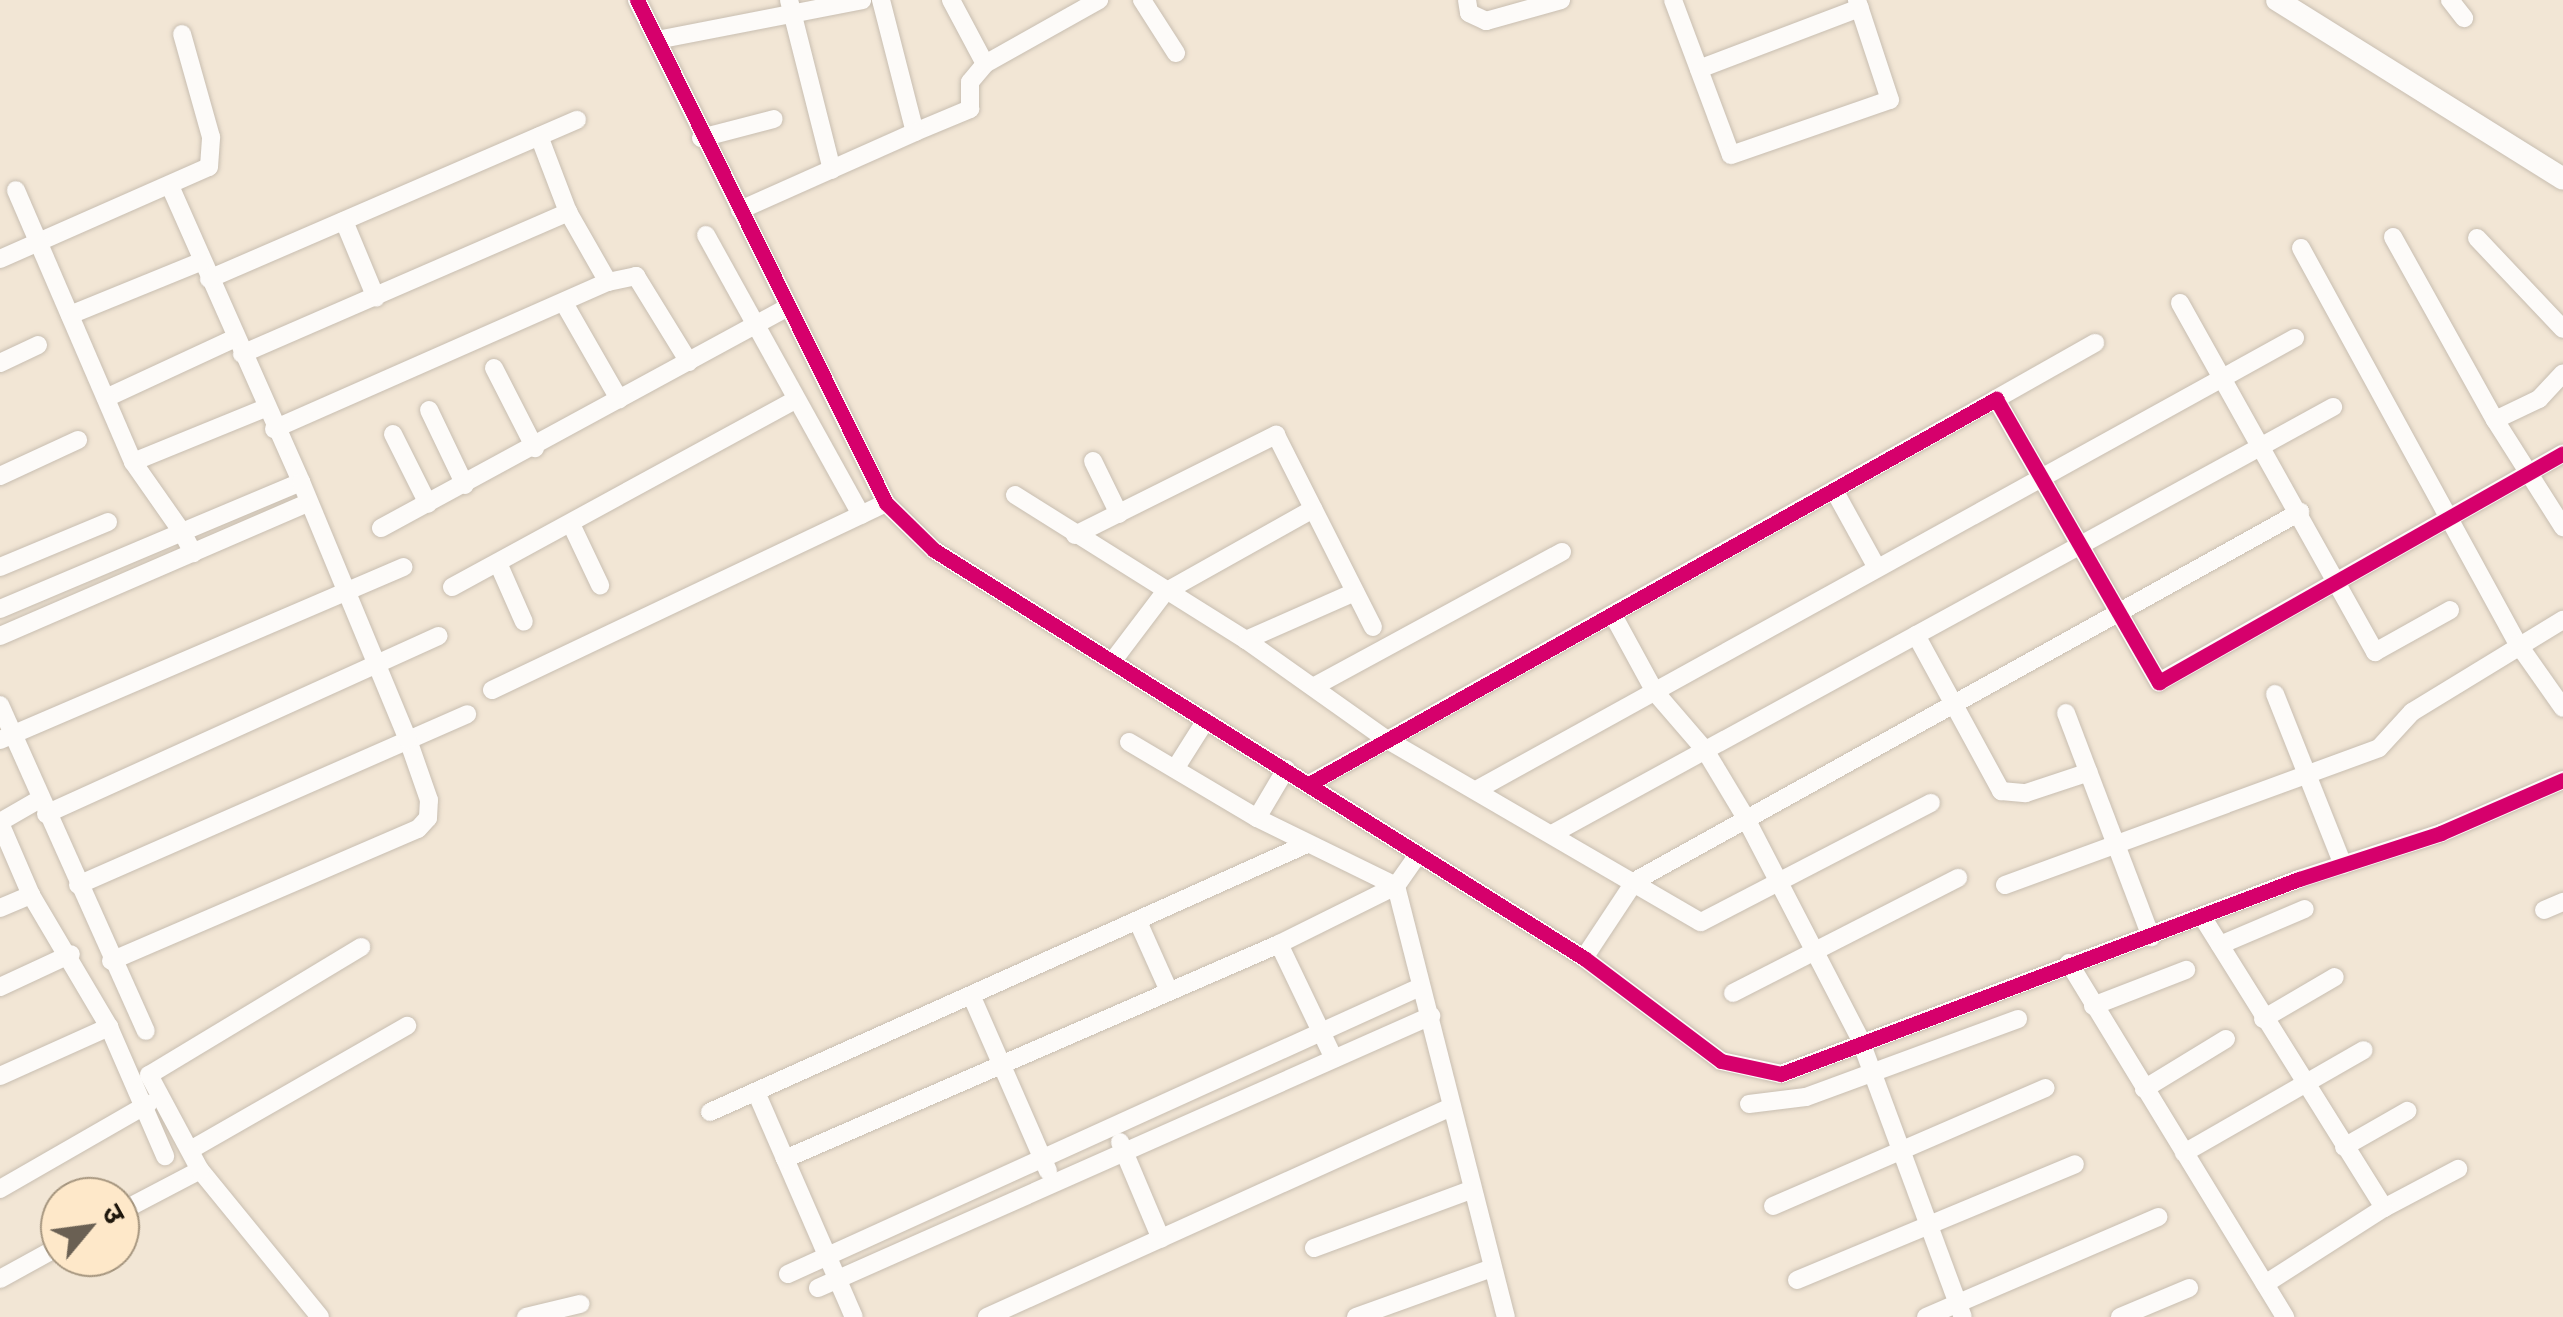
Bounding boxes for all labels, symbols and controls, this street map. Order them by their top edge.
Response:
north arrow [40,1177,140,1277]
text: उ [96,1198,133,1229]

